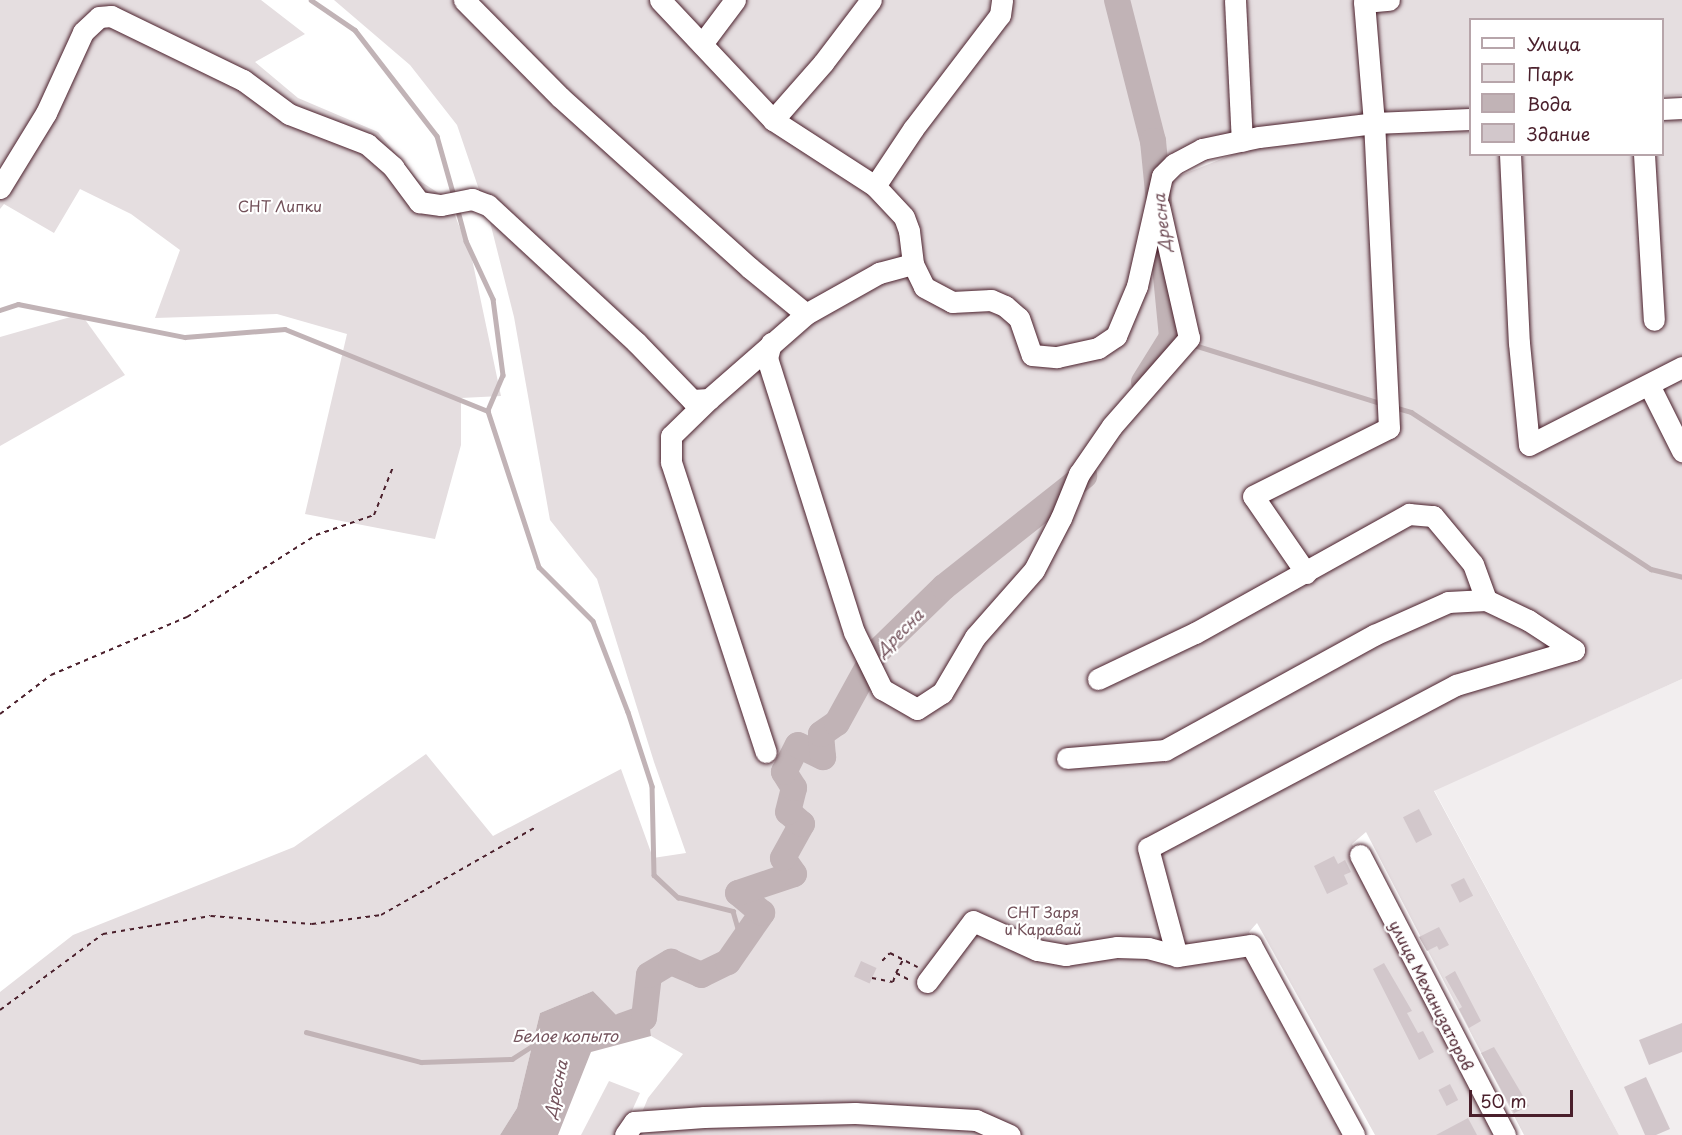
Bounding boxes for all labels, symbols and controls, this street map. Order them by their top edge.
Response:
legend [1469,18,1664,156]
text: Улица [1527,30,1581,57]
text: Парк [1527,60,1573,87]
text: Вода [1527,90,1572,117]
text: Здание [1527,120,1590,147]
water label: Дресна [1148,193,1174,253]
park label: СНТ Липки [238,197,322,215]
water label: Дресна [872,605,926,659]
park label: СНТ Заря и Каравай [1004,902,1082,937]
street label: улица Механизаторов [1386,917,1478,1073]
water label: Белое копыто [511,1025,619,1045]
water label: Дресна [540,1058,570,1120]
scale bar [1472,1078,1576,1116]
text: 50 m [1480,1087,1527,1114]

